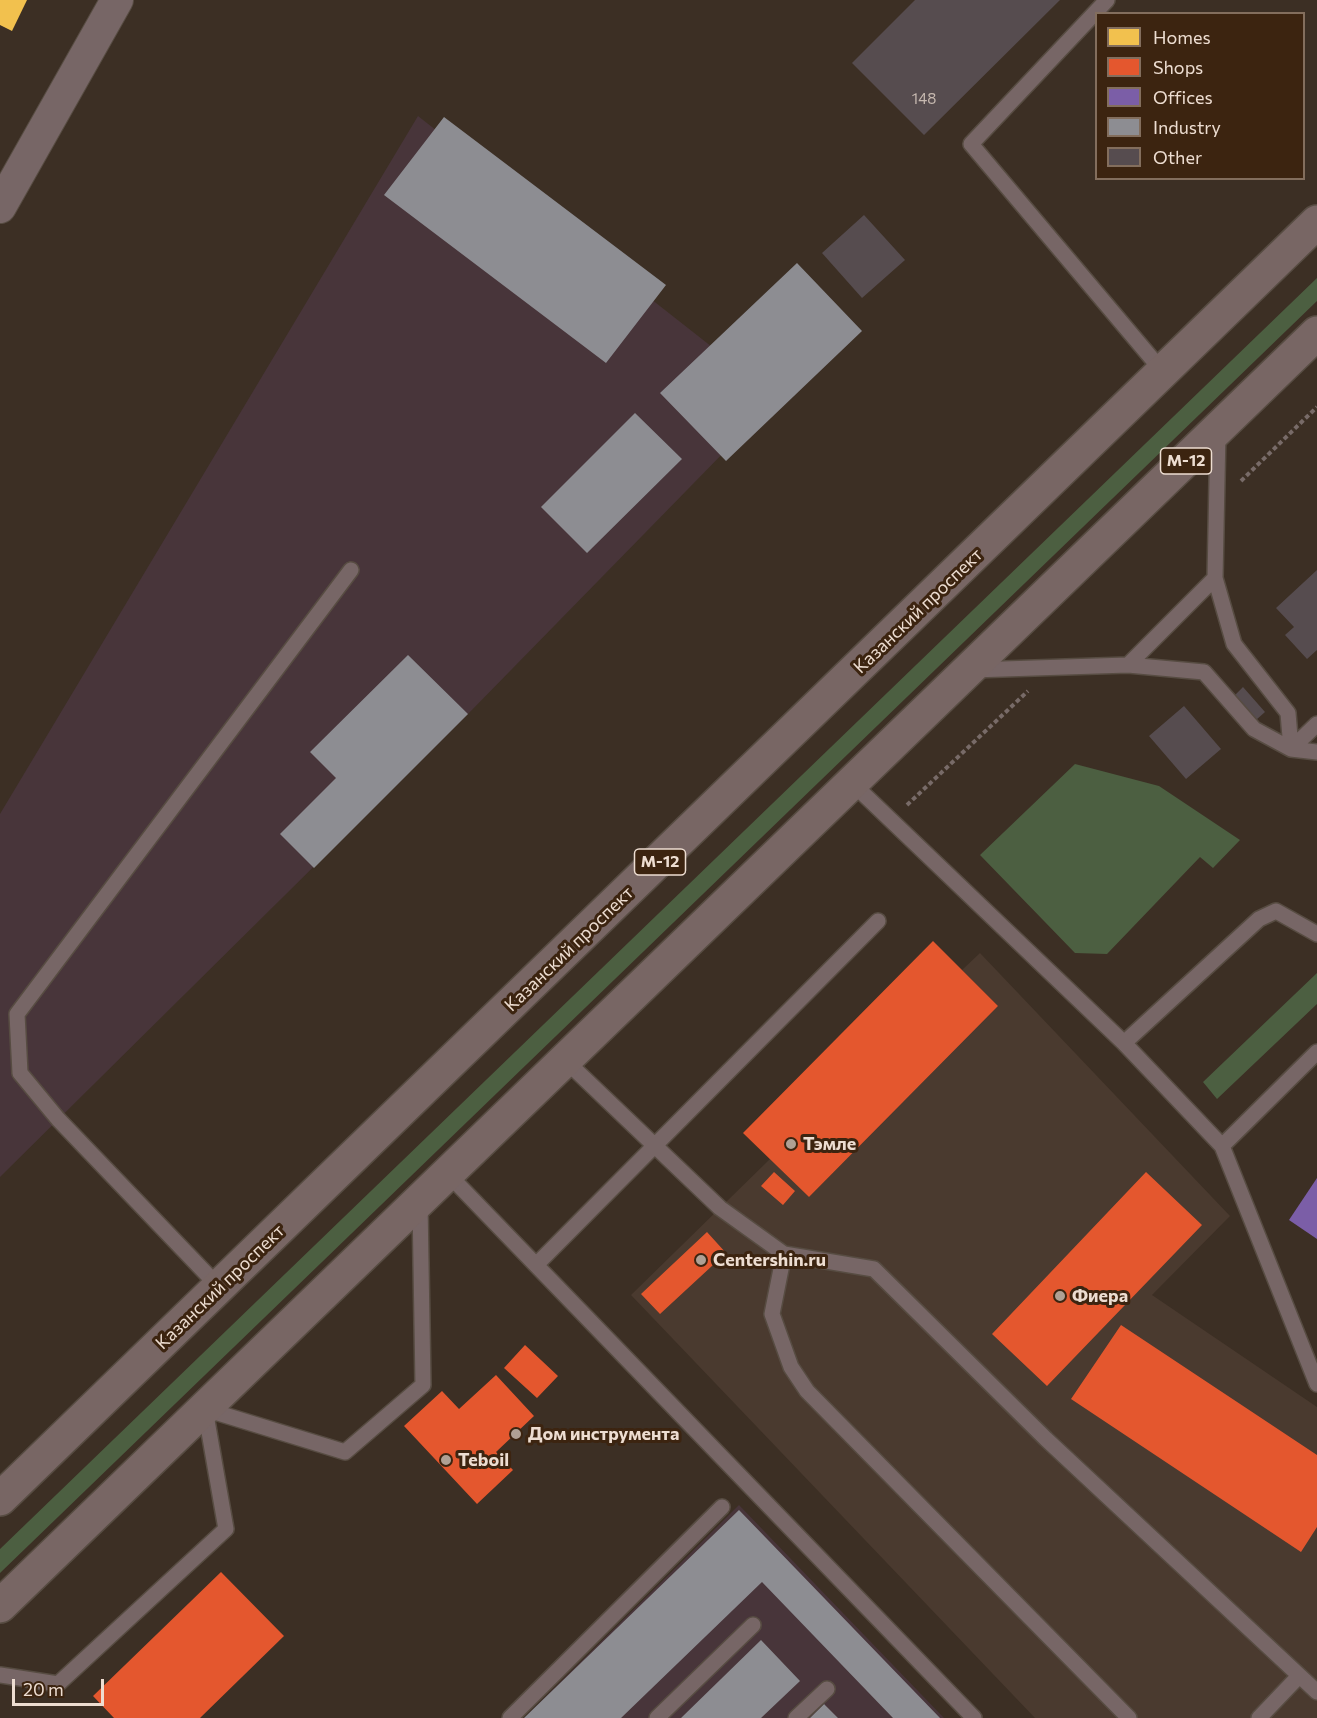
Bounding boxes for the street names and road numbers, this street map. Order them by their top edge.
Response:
road number: М-12 [1160,448,1212,474]
street label: Казанский проспект [849,544,987,678]
road number: М-12 [634,849,686,875]
street label: Казанский проспект [500,882,638,1016]
street label: Казанский проспект [151,1220,289,1354]

